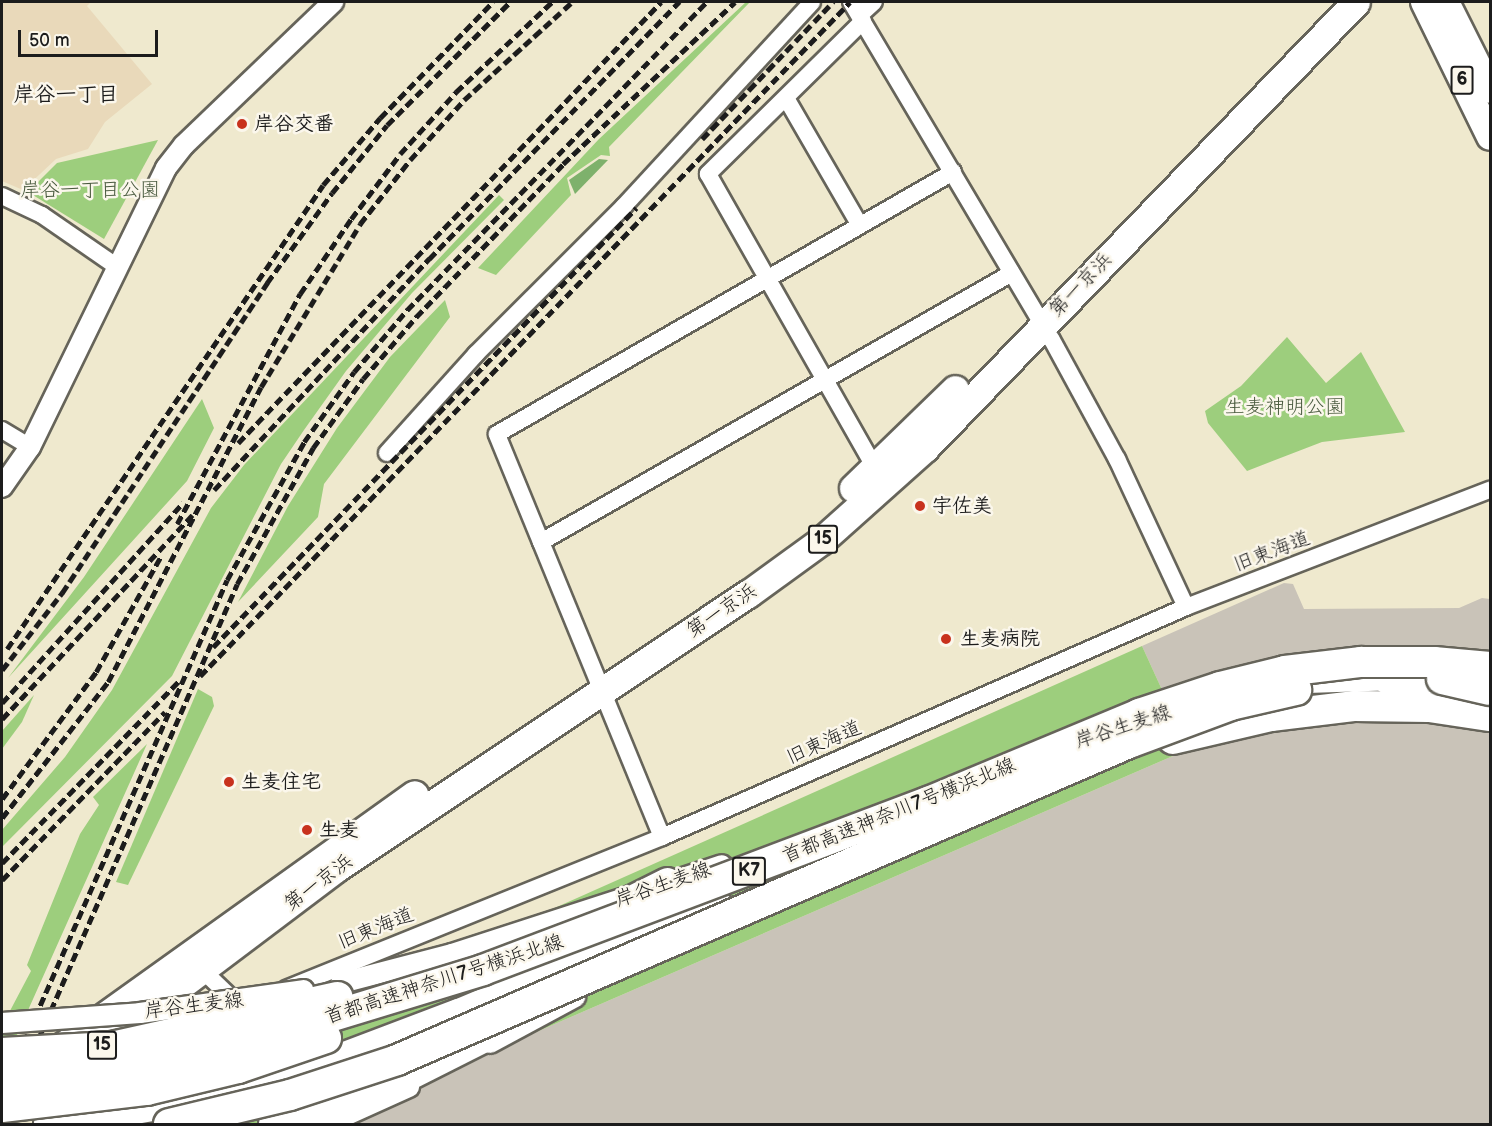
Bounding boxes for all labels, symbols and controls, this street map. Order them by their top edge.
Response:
scale bar [21,18,160,56]
text: 50 m [29,30,70,51]
road number: 6 [1450,65,1474,95]
district label: 岸谷一丁目 [14,82,118,108]
place label: 岸谷交番 [254,112,334,136]
marker: 岸谷交番 [235,117,249,131]
park label: 岸谷一丁目公園 [20,178,160,202]
street label: 第一京浜 [1045,248,1117,322]
park label: 生麦神明公園 [1225,395,1345,419]
place label: 宇佐美 [932,494,992,518]
marker: 宇佐美 [913,499,927,513]
road number: 15 [808,524,838,554]
street label: 旧東海道 [1230,526,1314,578]
street label: 第一京浜 [682,579,762,643]
place label: 生麦病院 [960,627,1040,651]
marker: 生麦病院 [937,630,955,648]
street label: 岸谷生麦線 [1072,700,1174,754]
street label: 旧東海道 [783,716,865,770]
street label: 首都高速神奈川7号横浜北線 [779,753,1019,869]
place label: 生麦住宅 [241,770,321,794]
marker: 生麦住宅 [222,775,236,789]
place label: 生麦 [319,818,359,842]
marker: 生麦 [300,823,314,837]
street label: 第一京浜 [280,849,358,917]
road number: K7 [731,856,767,886]
street label: 岸谷生麦線 [612,857,714,913]
street label: 旧東海道 [334,903,418,955]
street label: 首都高速神奈川7号横浜北線 [321,930,567,1030]
street label: 岸谷生麦線 [143,988,245,1024]
road number: 15 [87,1030,117,1060]

